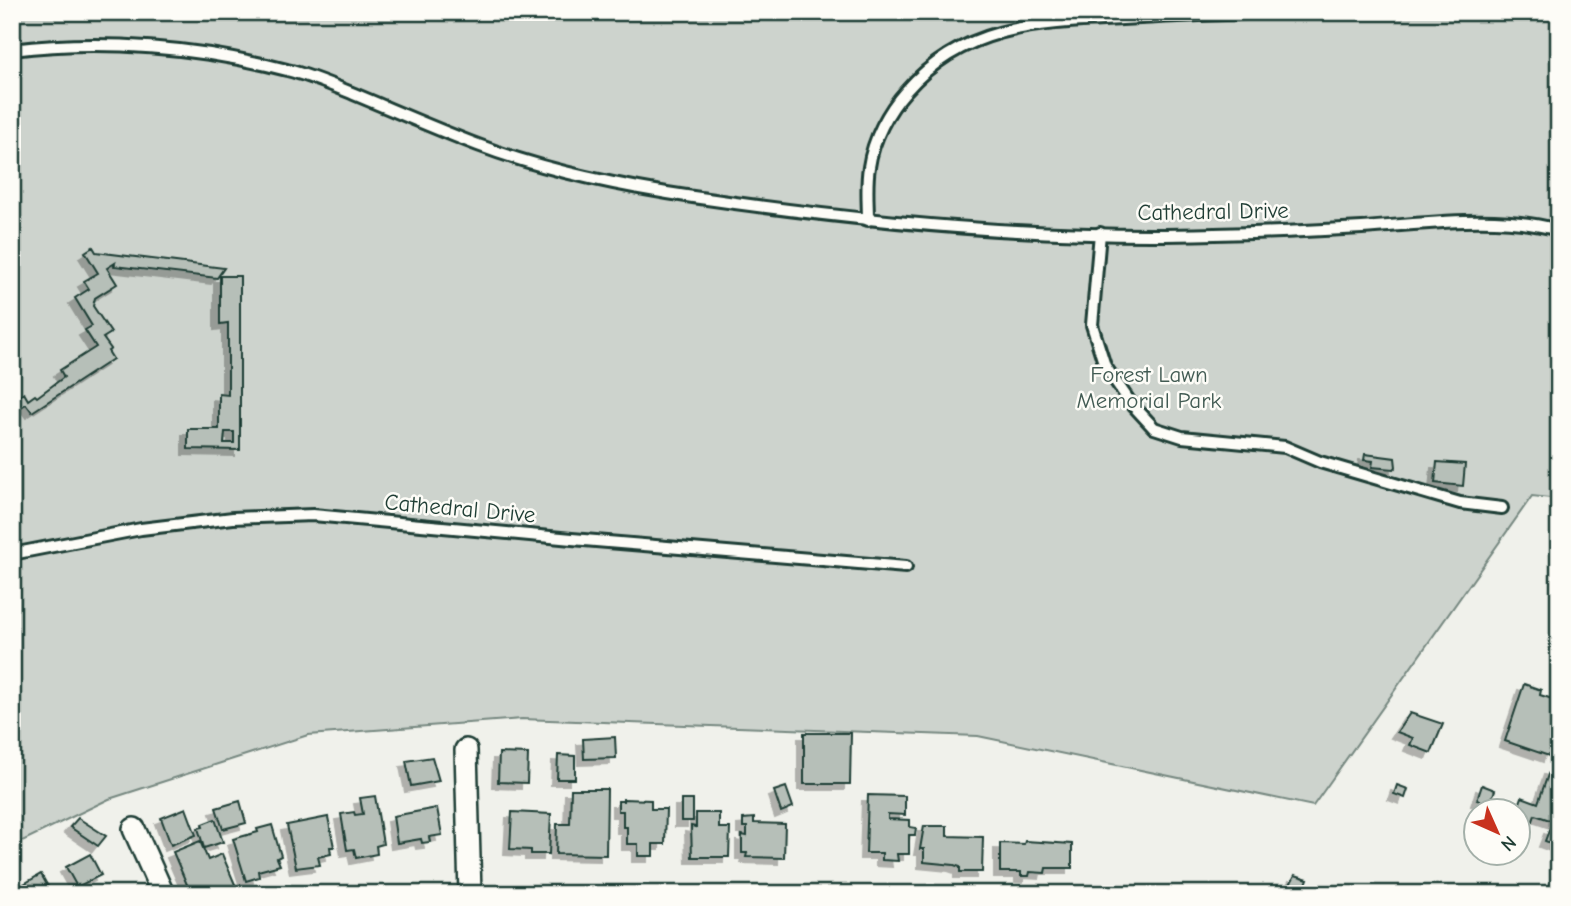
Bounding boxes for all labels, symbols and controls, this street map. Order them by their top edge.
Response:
street label: Cathedral Drive [1137,197,1289,226]
park label: Forest Lawn Memorial Park [1077,361,1221,414]
street label: Cathedral Drive [383,488,537,529]
north arrow [1462,797,1532,867]
text: N [1496,831,1520,855]

